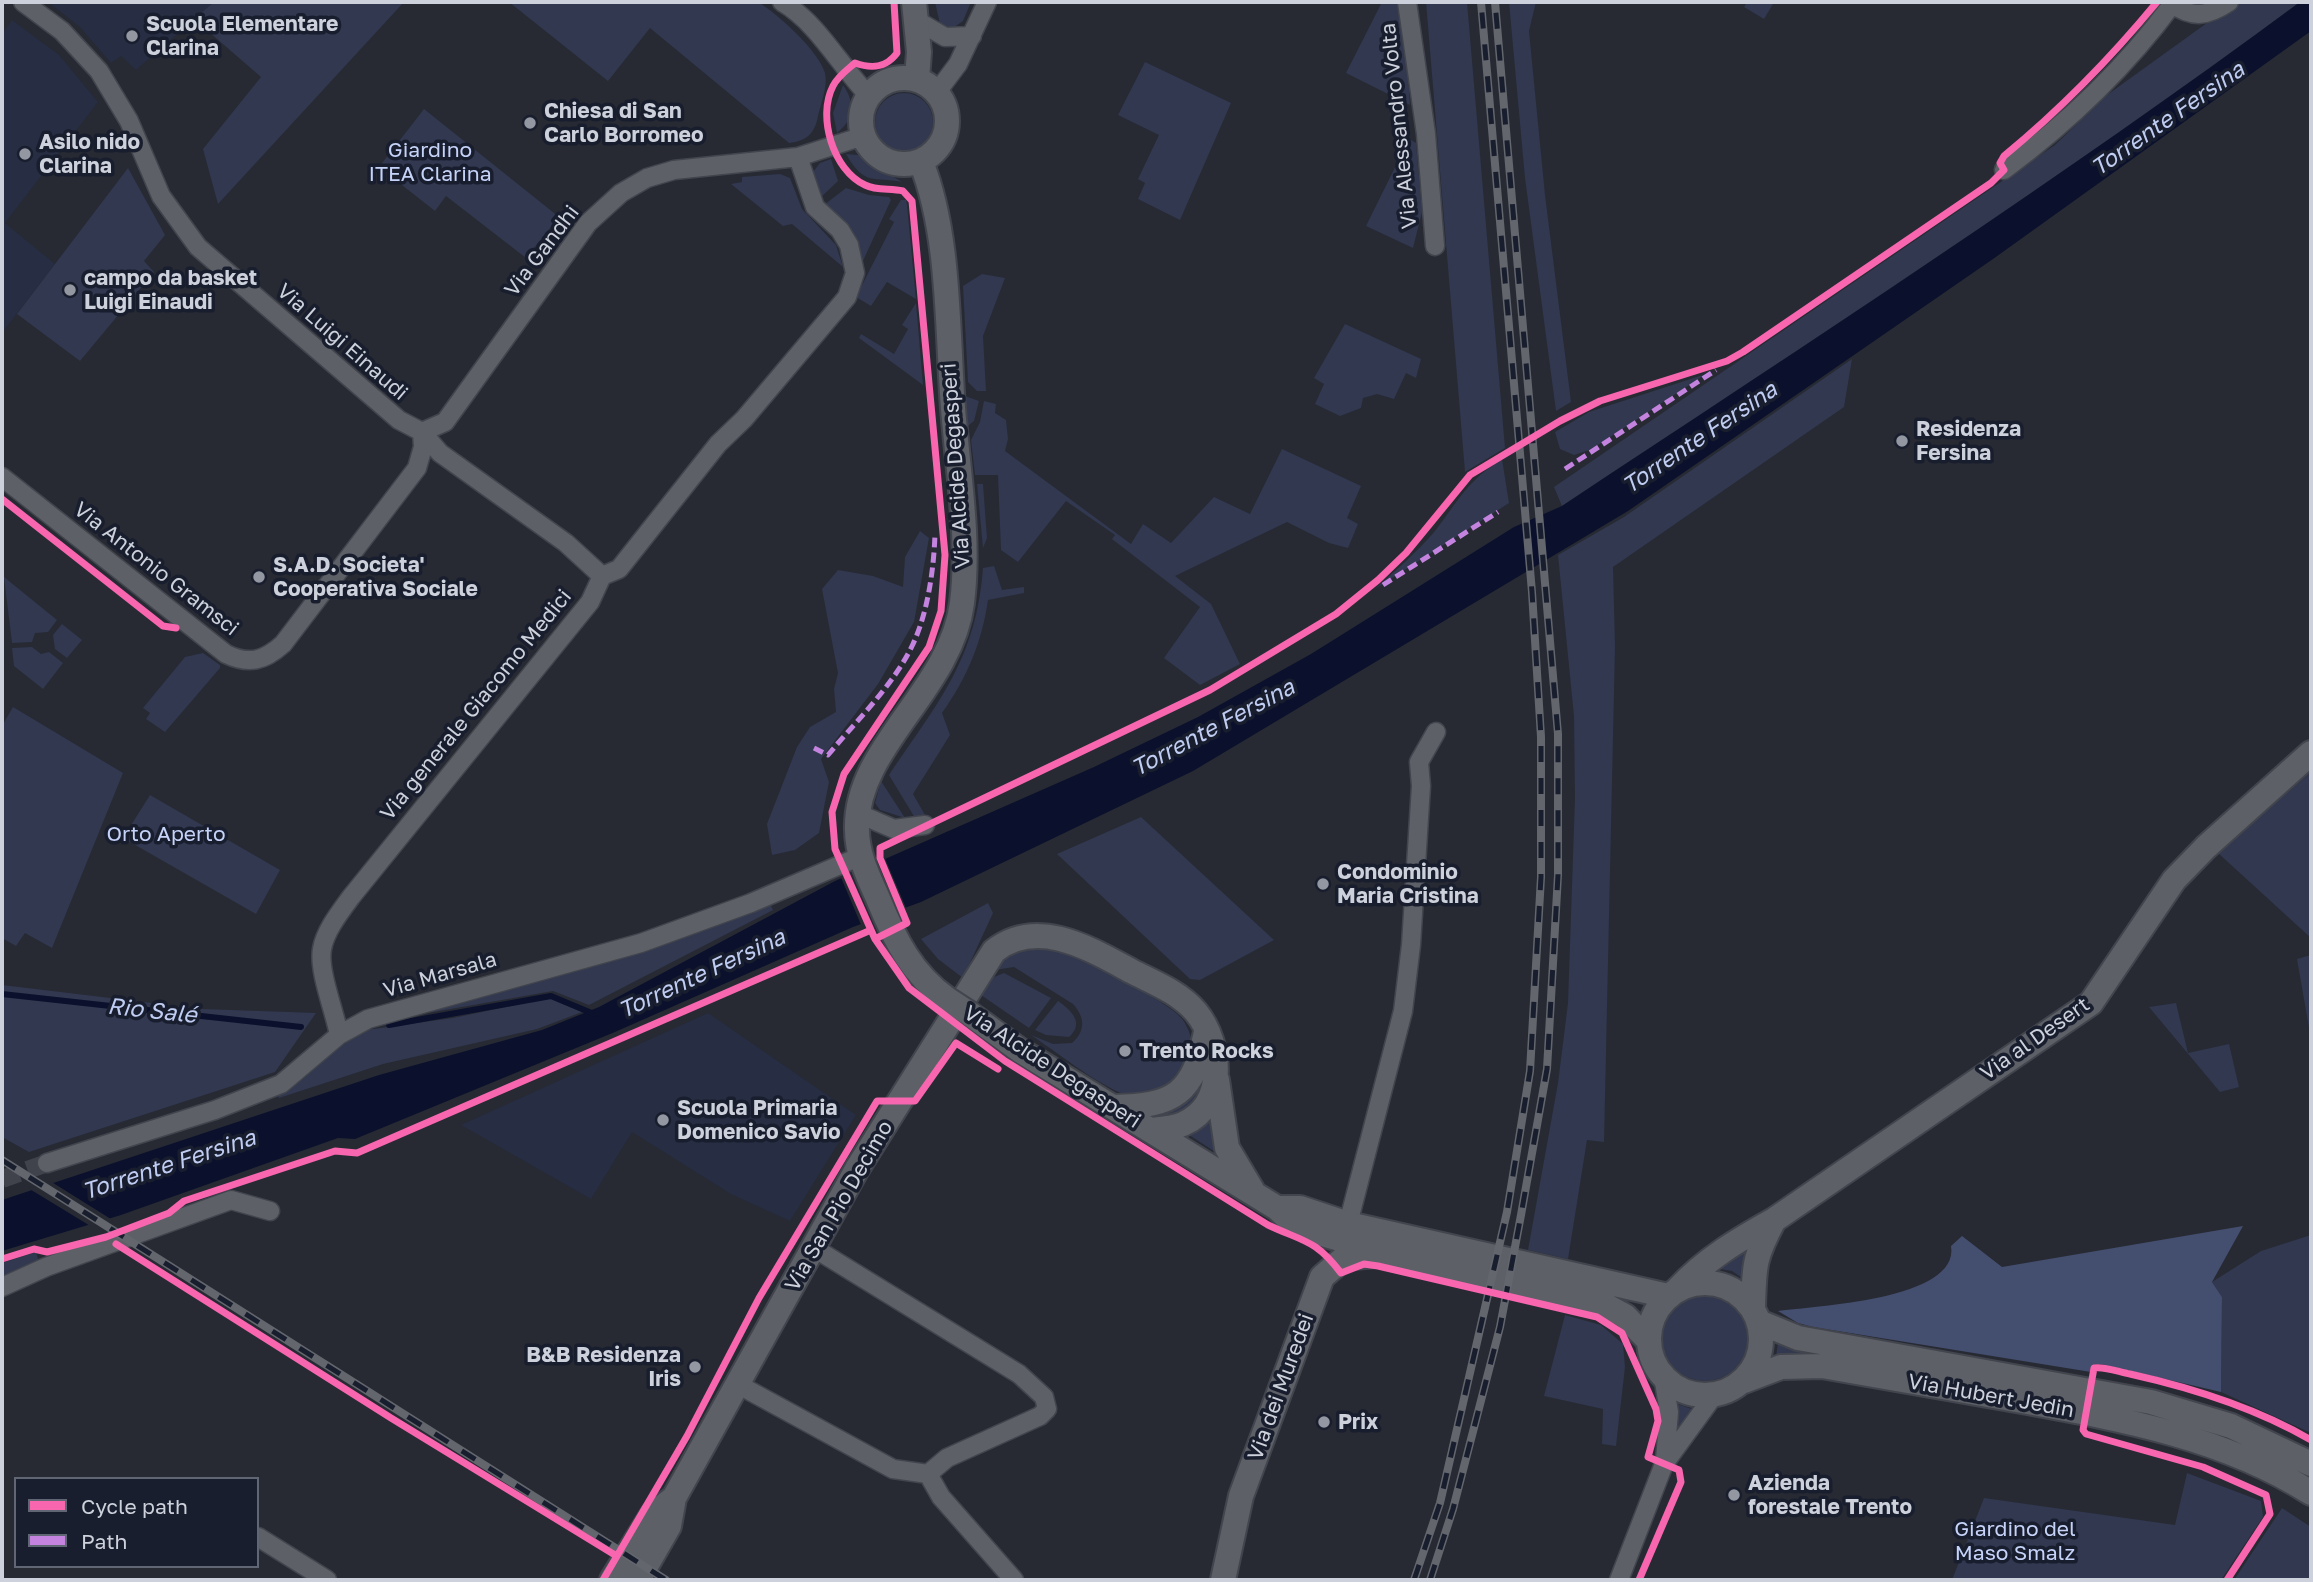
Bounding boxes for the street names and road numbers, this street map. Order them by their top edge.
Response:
street label: Via Alessandro Volta [1376,22,1422,230]
street label: Via Gandhi [499,200,585,302]
street label: Via Luigi Einaudi [271,278,413,406]
street label: Via Alcide Degasperi [936,362,976,570]
street label: Via Antonio Gramsci [68,497,244,641]
street label: Via generale Giacomo Medici [375,585,577,825]
street label: Via Marsala [381,947,499,1003]
street label: Via al Desert [1975,992,2095,1086]
street label: Via Alcide Degasperi [959,1000,1145,1134]
street label: Via San Pio Decimo [780,1116,898,1296]
street label: Via dei Muredei [1243,1310,1319,1464]
street label: Via Hubert Jedin [1906,1369,2076,1423]

